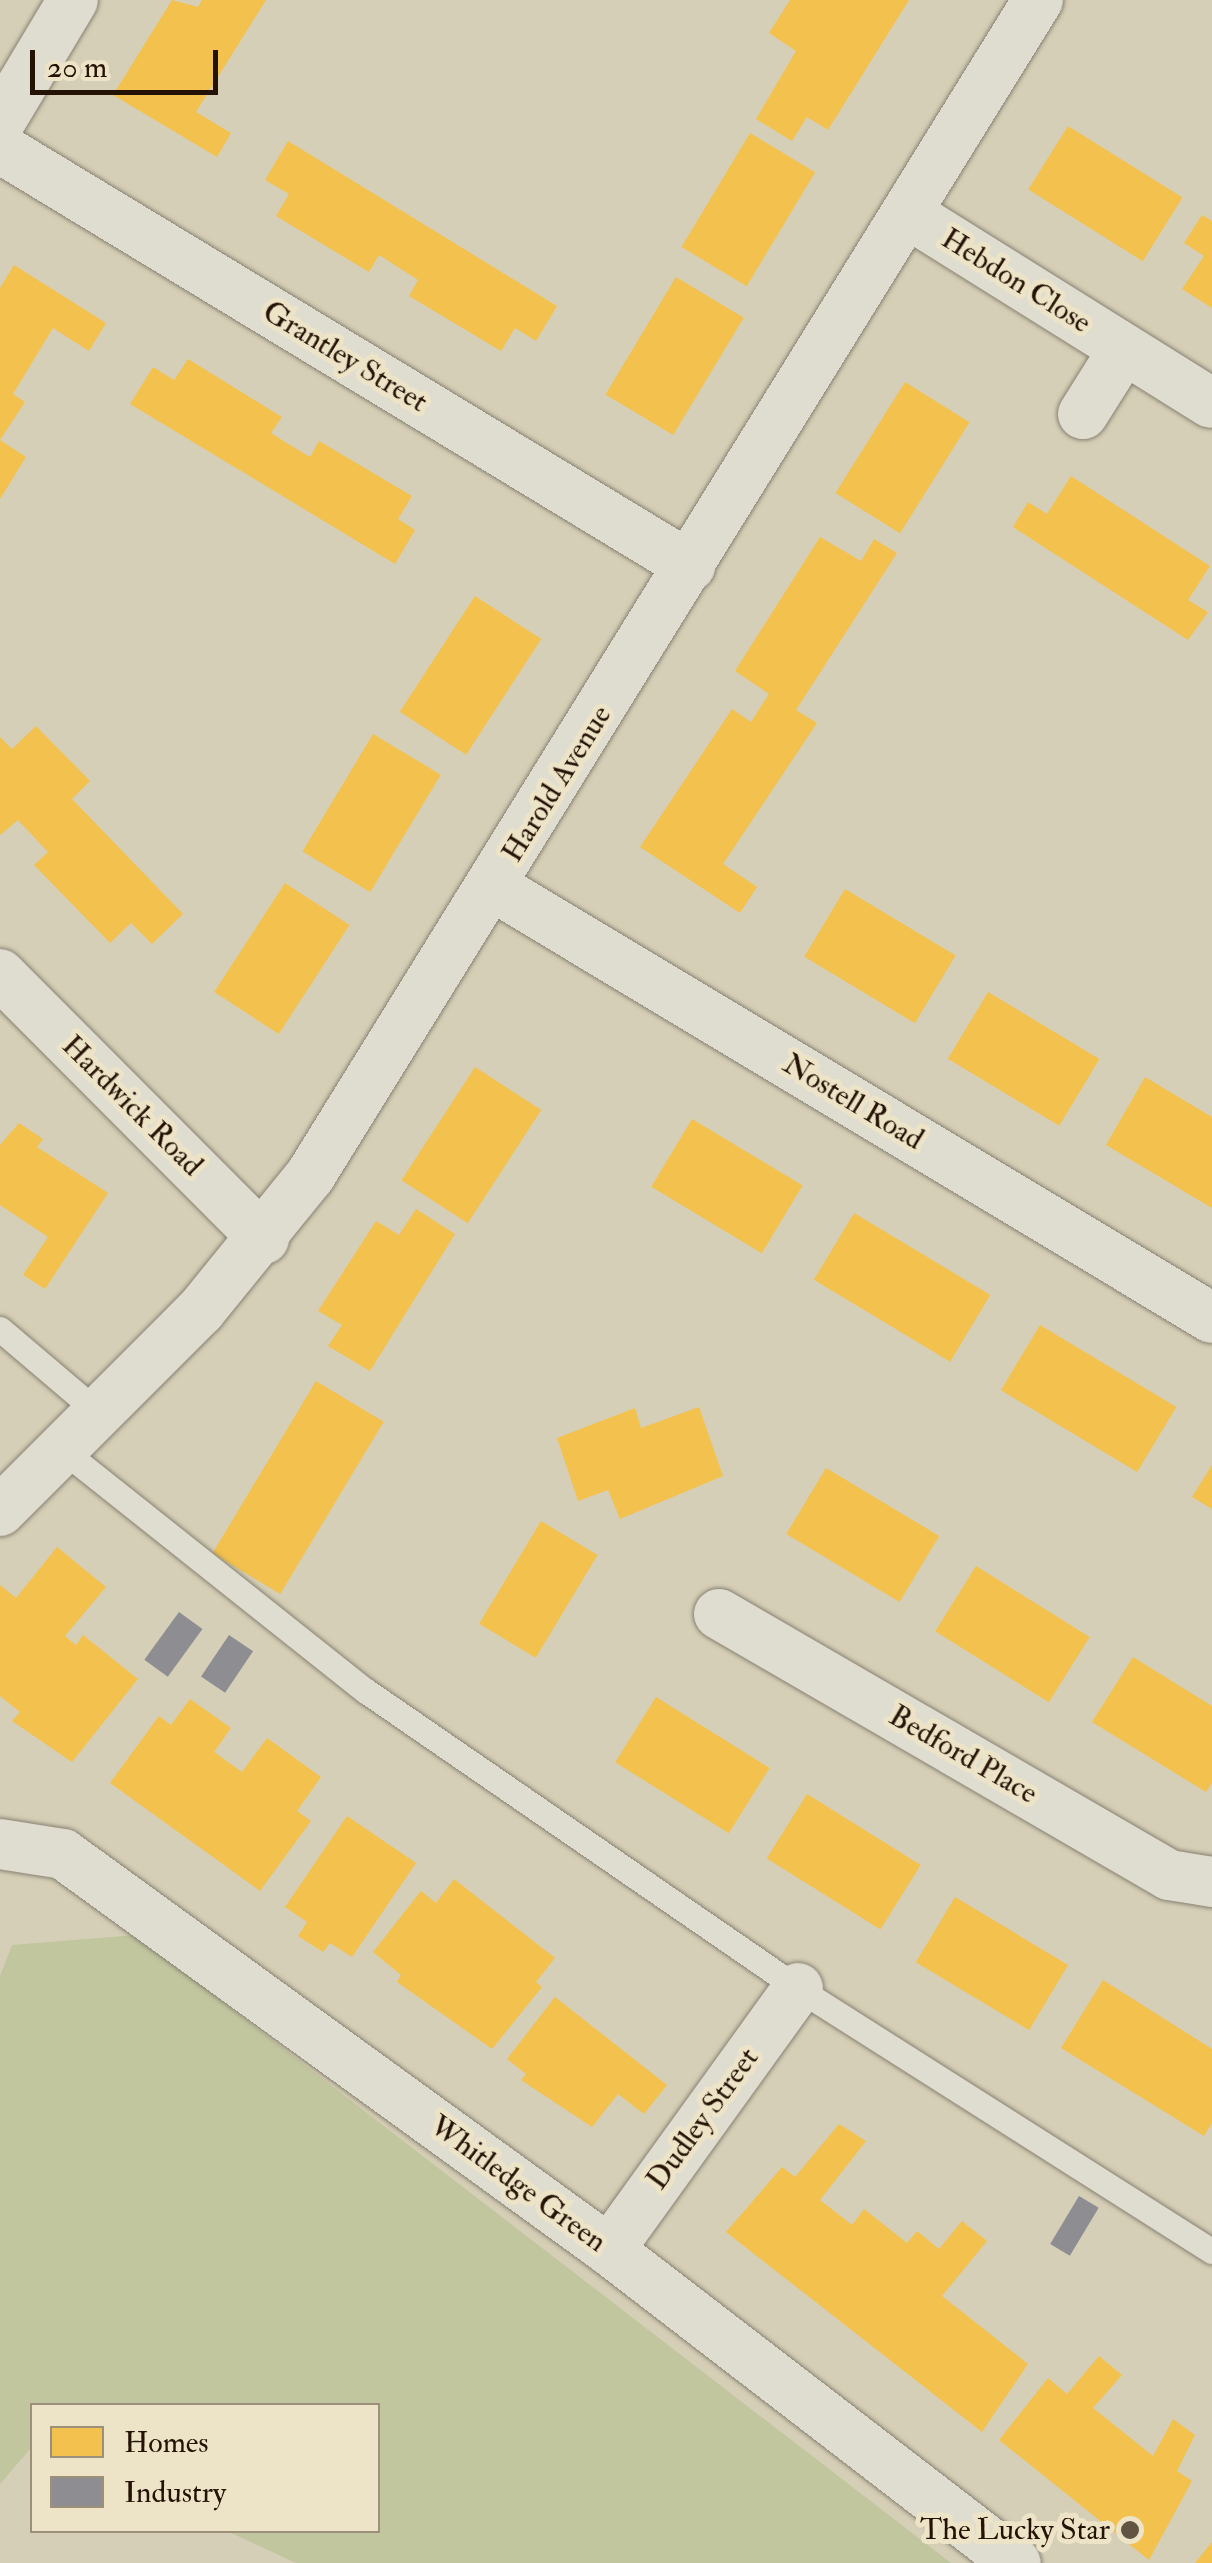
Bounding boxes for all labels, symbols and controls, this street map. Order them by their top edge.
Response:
scale bar [35,30,222,92]
text: 20 m [47,49,107,86]
street label: Hebdon Close [935,221,1097,341]
street label: Grantley Street [256,294,434,420]
street label: Harold Avenue [495,699,619,869]
street label: Hardwick Road [54,1028,210,1184]
street label: Nostell Road [776,1046,930,1158]
street label: Bedford Place [882,1698,1044,1812]
street label: Dudley Street [639,2041,767,2197]
street label: Whitledge Green [423,2108,613,2260]
legend [30,2403,380,2533]
text: Homes [124,2424,209,2461]
text: Industry [124,2474,226,2511]
place label: The Lucky Star [920,2512,1110,2548]
marker: The Lucky Star [1119,2519,1141,2541]

